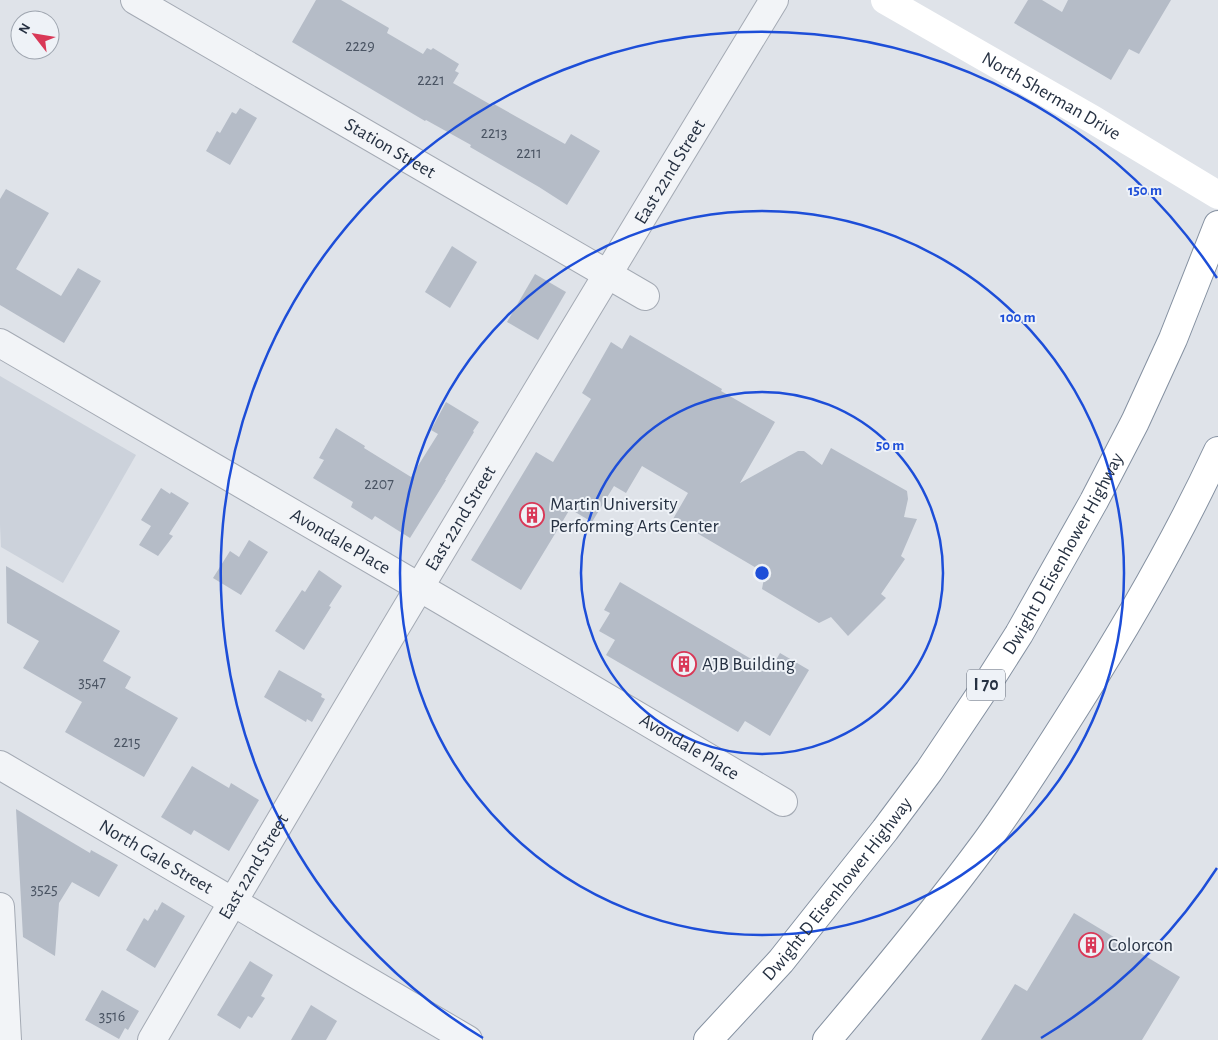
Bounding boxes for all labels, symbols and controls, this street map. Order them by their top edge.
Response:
north arrow [10,10,60,60]
text: N [16,21,33,37]
house number: 2229 [345,38,375,54]
street label: North Sherman Drive [979,48,1124,143]
house number: 2221 [417,72,445,88]
street label: Station Street [342,114,439,182]
street label: East 22nd Street [631,116,709,227]
house number: 2213 [481,125,507,141]
house number: 2211 [516,145,542,161]
text: 150 m [1128,183,1162,198]
text: 100 m [1000,310,1036,325]
text: 50 m [876,438,904,453]
street label: Dwight D Eisenhower Highway [999,450,1127,658]
street label: East 22nd Street [422,463,499,574]
house number: 2207 [364,476,394,492]
place label: Martin University Performing Arts Center [550,495,719,536]
building icon: Martin University Performing Arts Center [519,502,545,528]
street label: Avondale Place [287,505,394,578]
centre of rings [753,564,771,582]
building icon: AJB Building [671,651,697,677]
place label: AJB Building [702,655,796,674]
road number: I 70 [967,670,1005,700]
house number: 3547 [78,674,106,690]
street label: Avondale Place [636,710,743,783]
house number: 2215 [114,734,140,750]
street label: Dwight D Eisenhower Highway [759,794,915,984]
street label: East 22nd Street [215,811,292,922]
street label: North Gale Street [96,816,216,897]
house number: 3525 [30,881,58,897]
building icon: Colorcon [1078,932,1104,958]
place label: Colorcon [1108,936,1173,955]
house number: 3516 [99,1008,125,1024]

